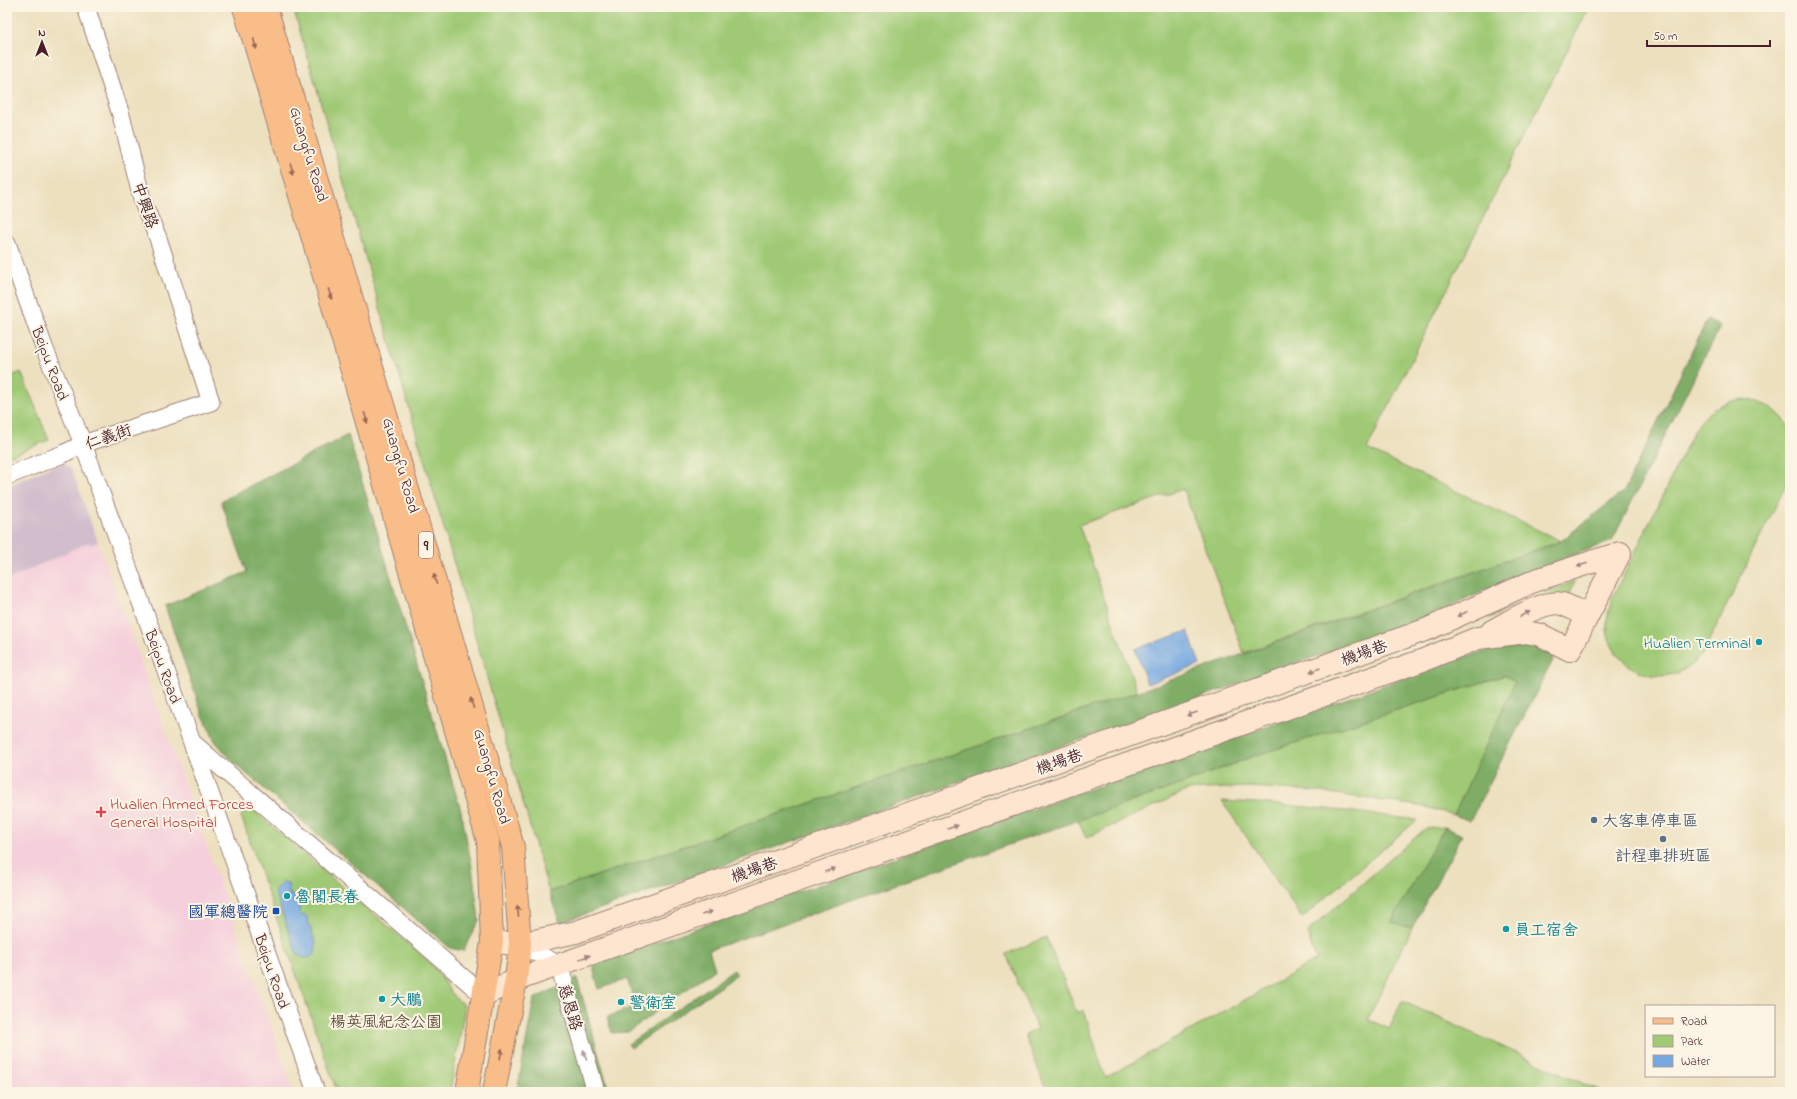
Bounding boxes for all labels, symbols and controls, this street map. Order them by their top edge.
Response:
north arrow [22,22,62,62]
scale bar [1647,22,1770,48]
text: N [38,25,46,41]
text: 50 m [1653,28,1677,46]
one-way arrow [252,39,258,51]
street label: Guangfu Road [282,104,334,205]
one-way arrow [289,163,295,175]
street label: 中興路 [125,179,163,232]
one-way arrow [327,288,333,300]
street label: Beipu Road [24,322,74,404]
one-way arrow [363,413,369,425]
street label: Guangfu Road [375,415,425,516]
street label: 仁義街 [82,419,135,457]
road number: 9 [419,532,433,558]
one-way arrow [1576,562,1588,568]
one-way arrow [432,572,438,584]
one-way arrow [1456,610,1468,617]
one-way arrow [1519,610,1531,617]
street label: Beipu Road [137,625,187,707]
place label: Hualien Terminal [1644,632,1751,656]
street label: 機場巷 [1338,634,1391,673]
marker: Hualien Terminal [1754,637,1764,647]
one-way arrow [1308,667,1320,673]
one-way arrow [469,697,475,709]
one-way arrow [1186,711,1198,717]
street label: Guangfu Road [466,726,516,827]
street label: 機場巷 [1033,744,1086,782]
place label: Hualien Armed Forces General Hospital [110,793,254,835]
marker: Hualien Armed Forces General Hospital [95,806,107,818]
place label: 大客車停車區 [1602,810,1698,834]
marker: 大客車停車區 [1589,815,1599,825]
one-way arrow [947,823,959,829]
marker: 計程車排班區 [1658,834,1668,844]
place label: 計程車排班區 [1615,845,1711,869]
street label: 機場巷 [728,852,781,890]
one-way arrow [824,867,836,873]
place label: 魯閣長春 [295,886,359,910]
marker: 魯閣長春 [282,891,292,901]
place label: 國軍總醫院 [188,901,268,925]
one-way arrow [514,905,521,917]
marker: 國軍總醫院 [271,906,281,916]
one-way arrow [702,910,714,916]
place label: 員工宿舍 [1514,919,1578,943]
marker: 員工宿舍 [1501,924,1511,934]
street label: Beipu Road [247,930,295,1012]
one-way arrow [579,953,591,959]
street label: 慈恩路 [551,981,587,1034]
place label: 大鵬 [390,989,422,1013]
place label: 警衛室 [629,992,677,1016]
marker: 大鵬 [377,994,387,1004]
marker: 警衛室 [616,997,626,1007]
legend [1645,1005,1775,1077]
park label: 楊英風紀念公園 [330,1011,442,1035]
text: Road [1681,1013,1707,1031]
text: Park [1681,1033,1703,1051]
one-way arrow [499,1048,505,1060]
one-way arrow [582,1048,588,1060]
text: Water [1681,1053,1710,1071]

